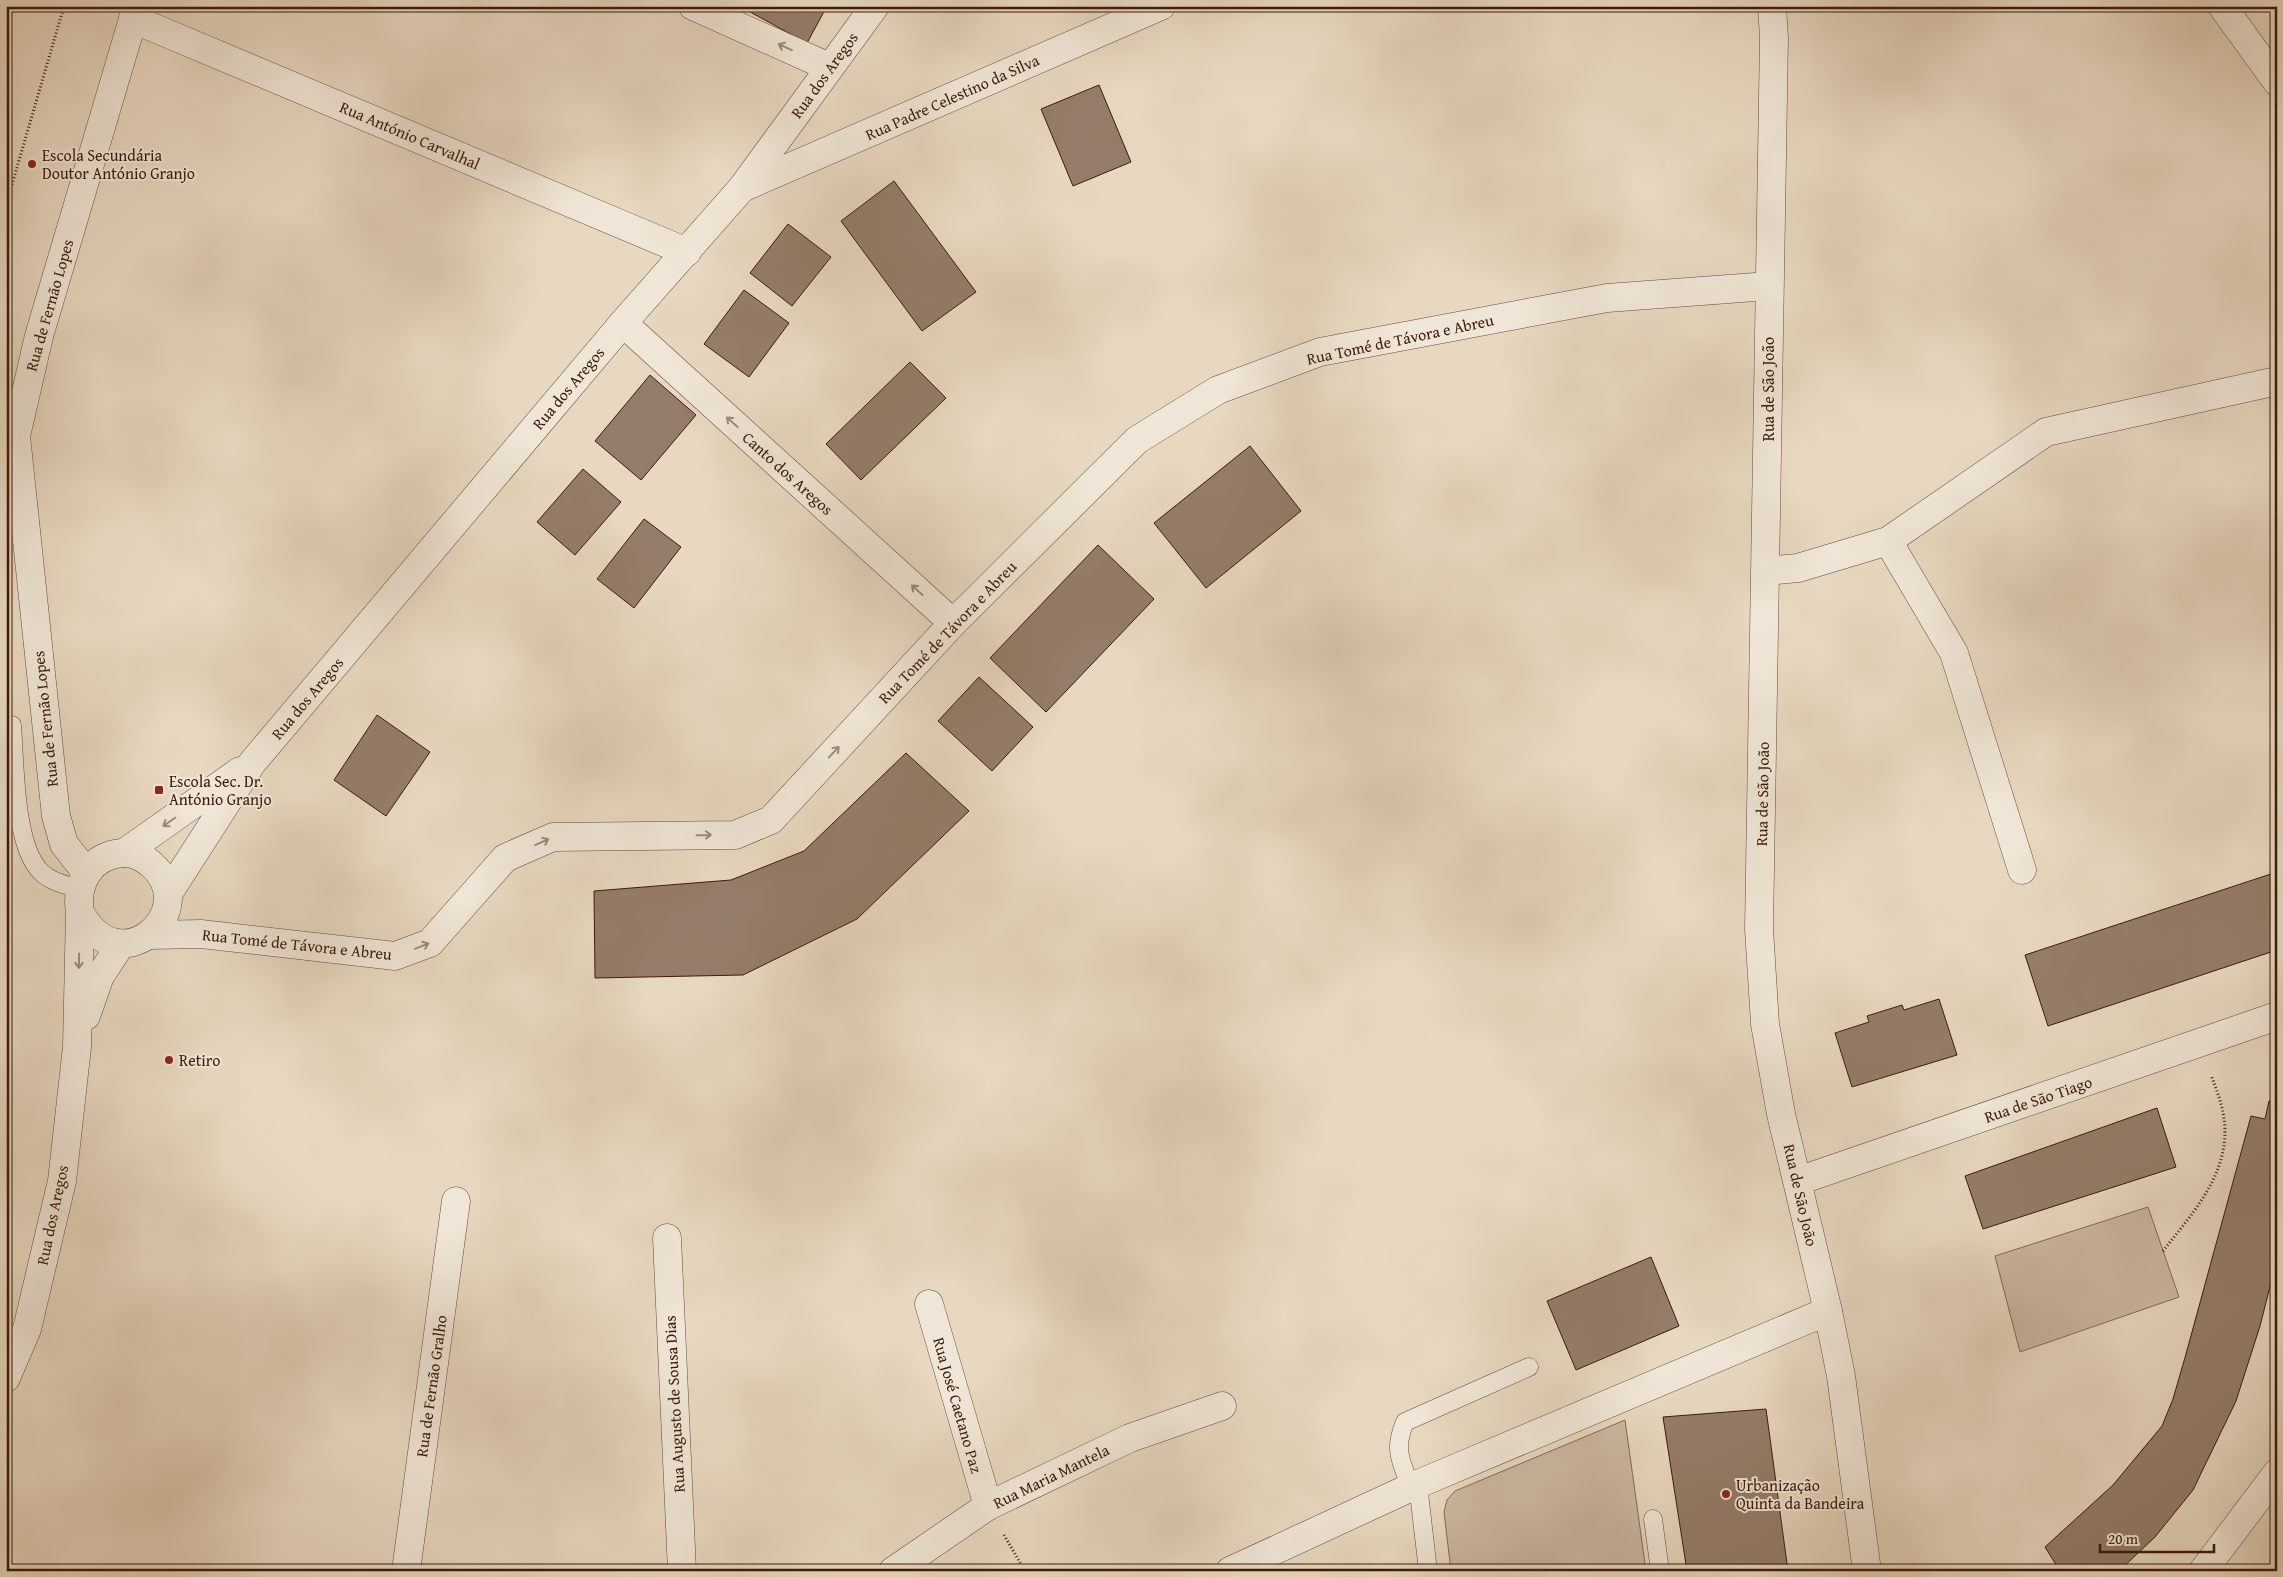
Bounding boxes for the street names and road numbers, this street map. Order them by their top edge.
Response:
street label: Rua dos Aregos [784,27,864,123]
street label: Rua Padre Celestino da Silva [861,48,1043,146]
street label: Rua António Carvalhal [336,95,484,176]
street label: Rua de Fernão Lopes [19,236,79,374]
street label: Rua Tomé de Távora e Abreu [1304,307,1496,371]
street label: Rua de São João [1756,337,1780,441]
street label: Rua dos Aregos [526,341,610,435]
street label: Canto dos Aregos [737,426,839,520]
street label: Rua Tomé de Távora e Abreu [872,555,1022,709]
street label: Rua de Fernão Lopes [26,650,64,788]
street label: Rua dos Aregos [265,651,349,745]
street label: Rua de São João [1749,742,1775,846]
street label: Rua Tomé de Távora e Abreu [201,922,393,966]
street label: Rua de São Tiago [1981,1069,2095,1129]
street label: Rua de São João [1778,1141,1824,1249]
street label: Rua dos Aregos [30,1163,74,1267]
street label: Rua de Fernão Gralho [409,1313,453,1459]
street label: Rua Augusto de Sousa Dias [657,1315,691,1493]
street label: Rua José Caetano Paz [927,1334,989,1476]
street label: Rua Maria Mantela [989,1437,1114,1515]

